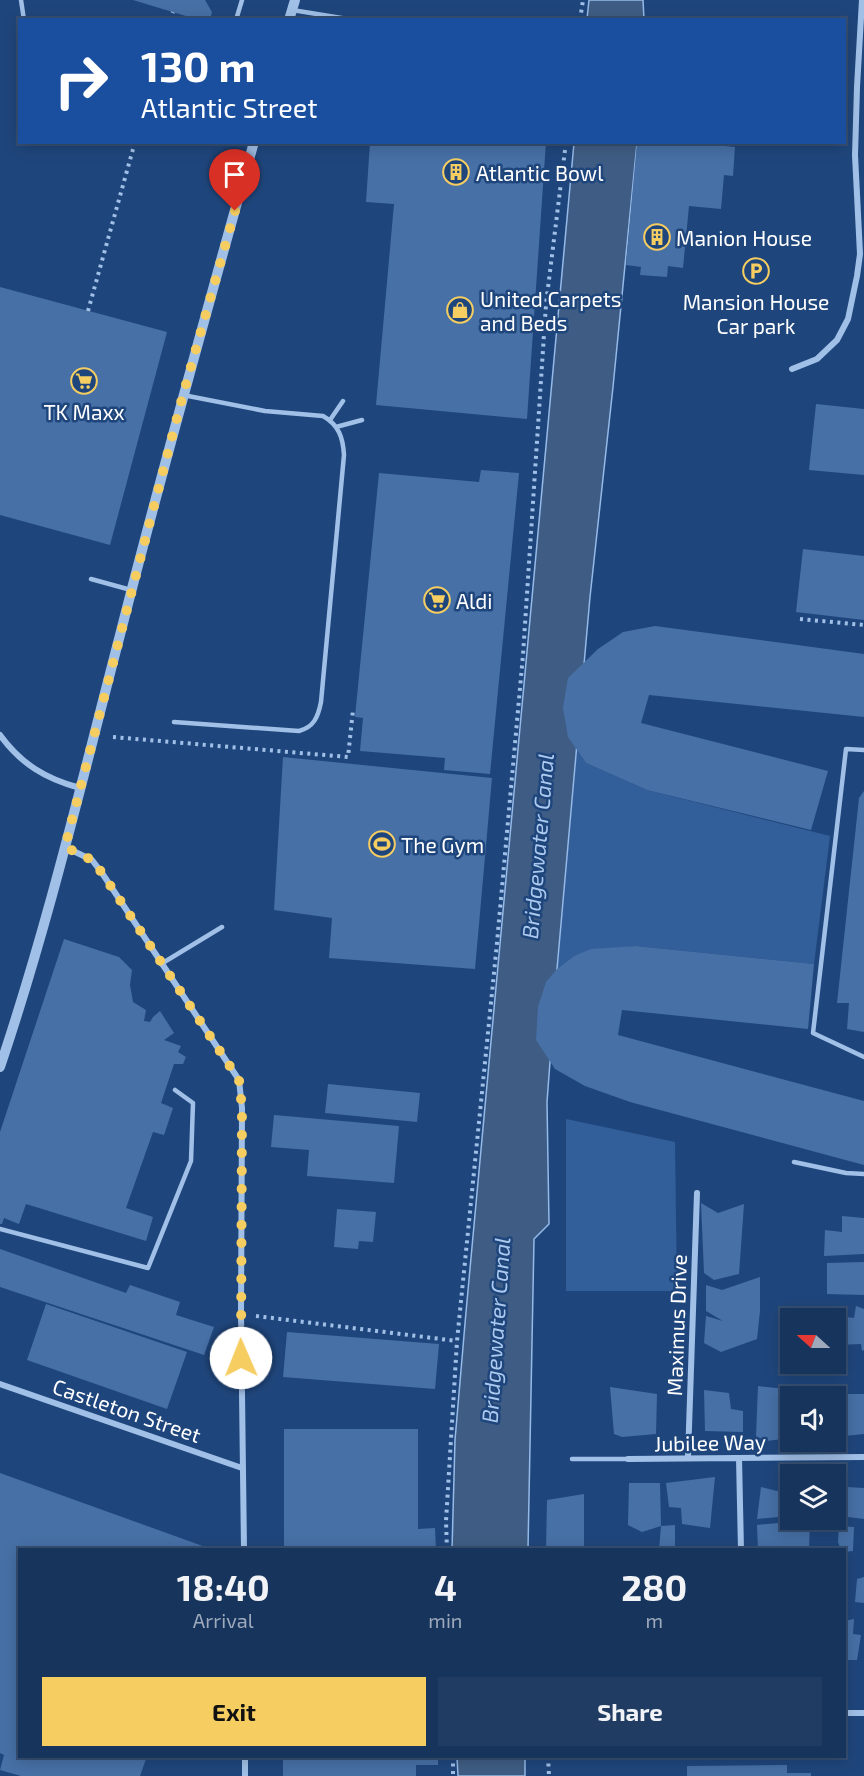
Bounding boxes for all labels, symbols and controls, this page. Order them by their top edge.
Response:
text: 130 m [141,40,256,90]
icon: right [42,42,120,120]
text: Atlantic Street [141,91,318,123]
pin [209,149,260,211]
building icon: Atlantic Bowl [441,157,471,187]
icon: arrive [218,158,251,191]
place label: Atlantic Bowl [476,160,604,185]
building icon: Manion House [642,222,672,252]
place label: Manion House [676,225,812,250]
parking icon: Mansion House Car park [741,256,771,286]
place label: United Carpets and Beds [480,286,621,335]
place label: Mansion House Car park [683,289,829,338]
shop icon: United Carpets and Beds [445,295,475,325]
supermarket icon: TK Maxx [69,366,99,396]
place label: TK Maxx [43,399,125,424]
supermarket icon: Aldi [422,585,452,615]
place label: Aldi [456,588,493,613]
water label: Bridgewater Canal [516,752,558,940]
sports icon: The Gym [367,829,397,859]
place label: The Gym [401,832,484,857]
water label: Bridgewater Canal [476,1236,514,1424]
street label: Maximus Drive [661,1254,691,1396]
north arrow [780,1308,846,1374]
map controls [780,1308,846,1530]
position arrow [209,1326,273,1390]
street label: Castleton Street [50,1373,204,1447]
button: sound [780,1386,846,1452]
street label: Jubilee Way [654,1429,766,1455]
button: layers [780,1464,846,1530]
text: 18:40 [177,1565,270,1608]
text: 4 [434,1565,457,1608]
text: 280 [621,1565,687,1608]
text: Arrival [193,1608,254,1632]
text: min [428,1608,462,1632]
text: m [645,1608,663,1632]
button: Exit [42,1677,426,1746]
button: Share [438,1677,822,1746]

